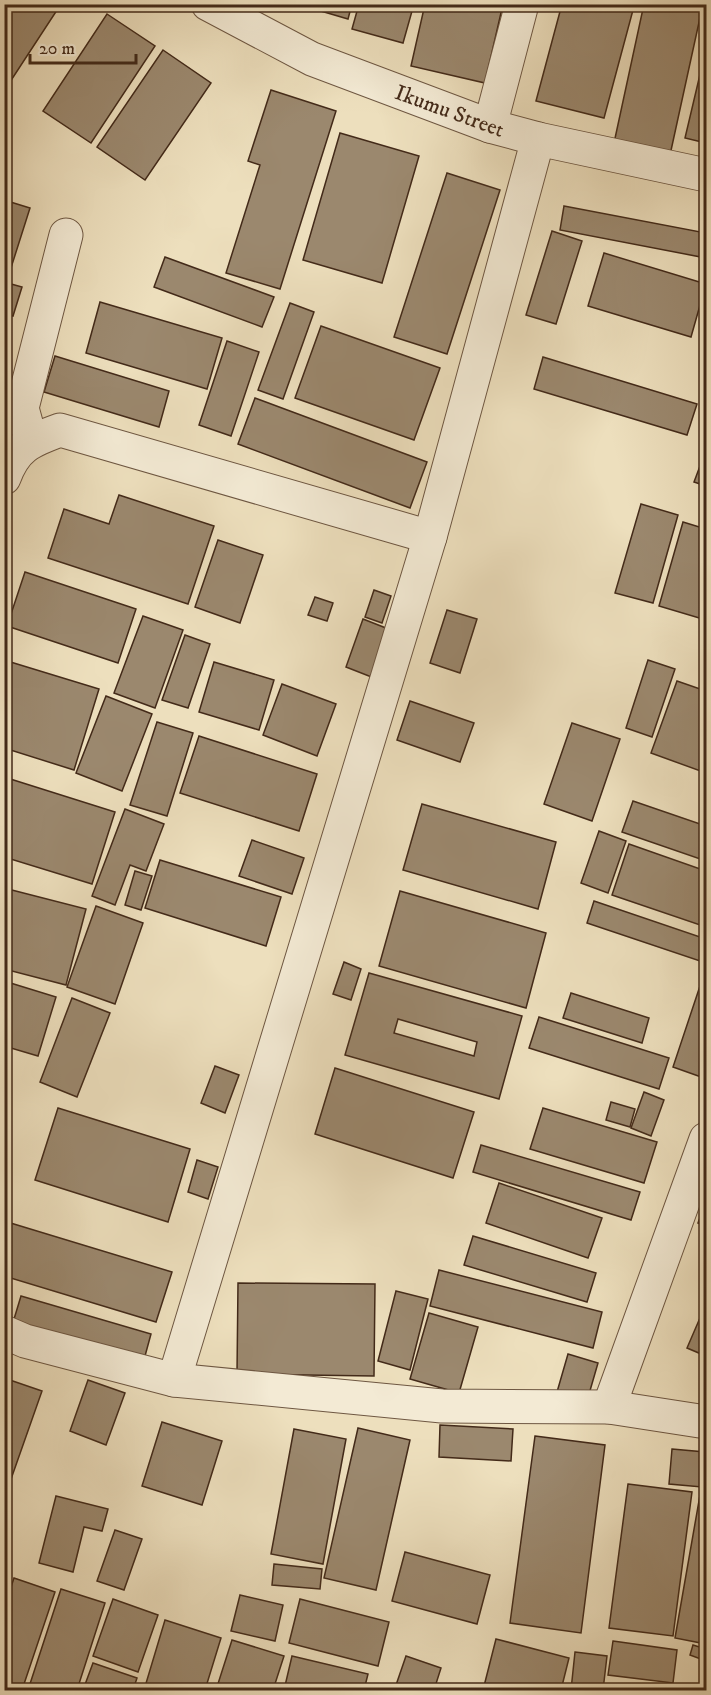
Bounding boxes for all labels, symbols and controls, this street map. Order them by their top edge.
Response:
scale bar [30,27,136,65]
text: 20 m [39,38,75,60]
street label: Ikumu Street [391,79,508,144]

